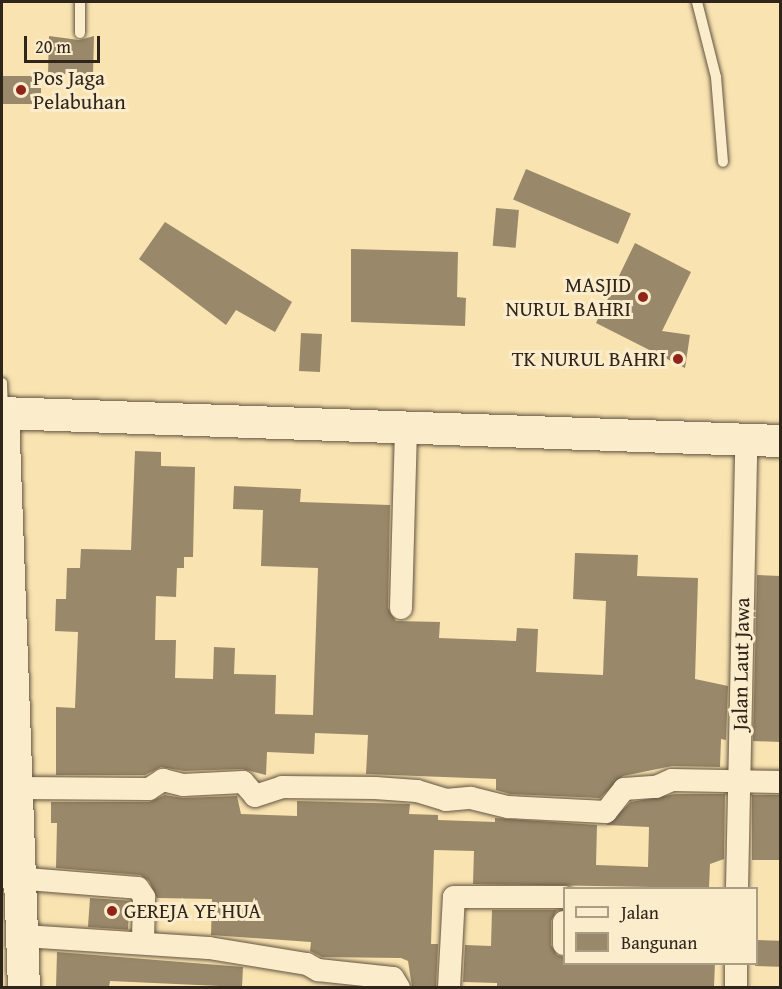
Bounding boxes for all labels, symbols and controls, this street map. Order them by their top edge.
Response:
scale bar [27,24,104,62]
text: 20 m [35,33,71,60]
place label: Pos Jaga Pelabuhan [33,65,126,115]
marker: Pos Jaga Pelabuhan [14,83,28,97]
place label: MASJID NURUL BAHRI [506,272,631,322]
marker: MASJID NURUL BAHRI [636,290,650,304]
place label: TK NURUL BAHRI [512,346,666,372]
marker: TK NURUL BAHRI [671,352,685,366]
street label: Jalan Laut Jawa [727,597,755,731]
legend [563,887,758,965]
place label: GEREJA YE HUA [124,898,261,924]
text: Jalan [621,899,659,926]
marker: GEREJA YE HUA [105,904,119,918]
text: Bangunan [621,929,697,956]

